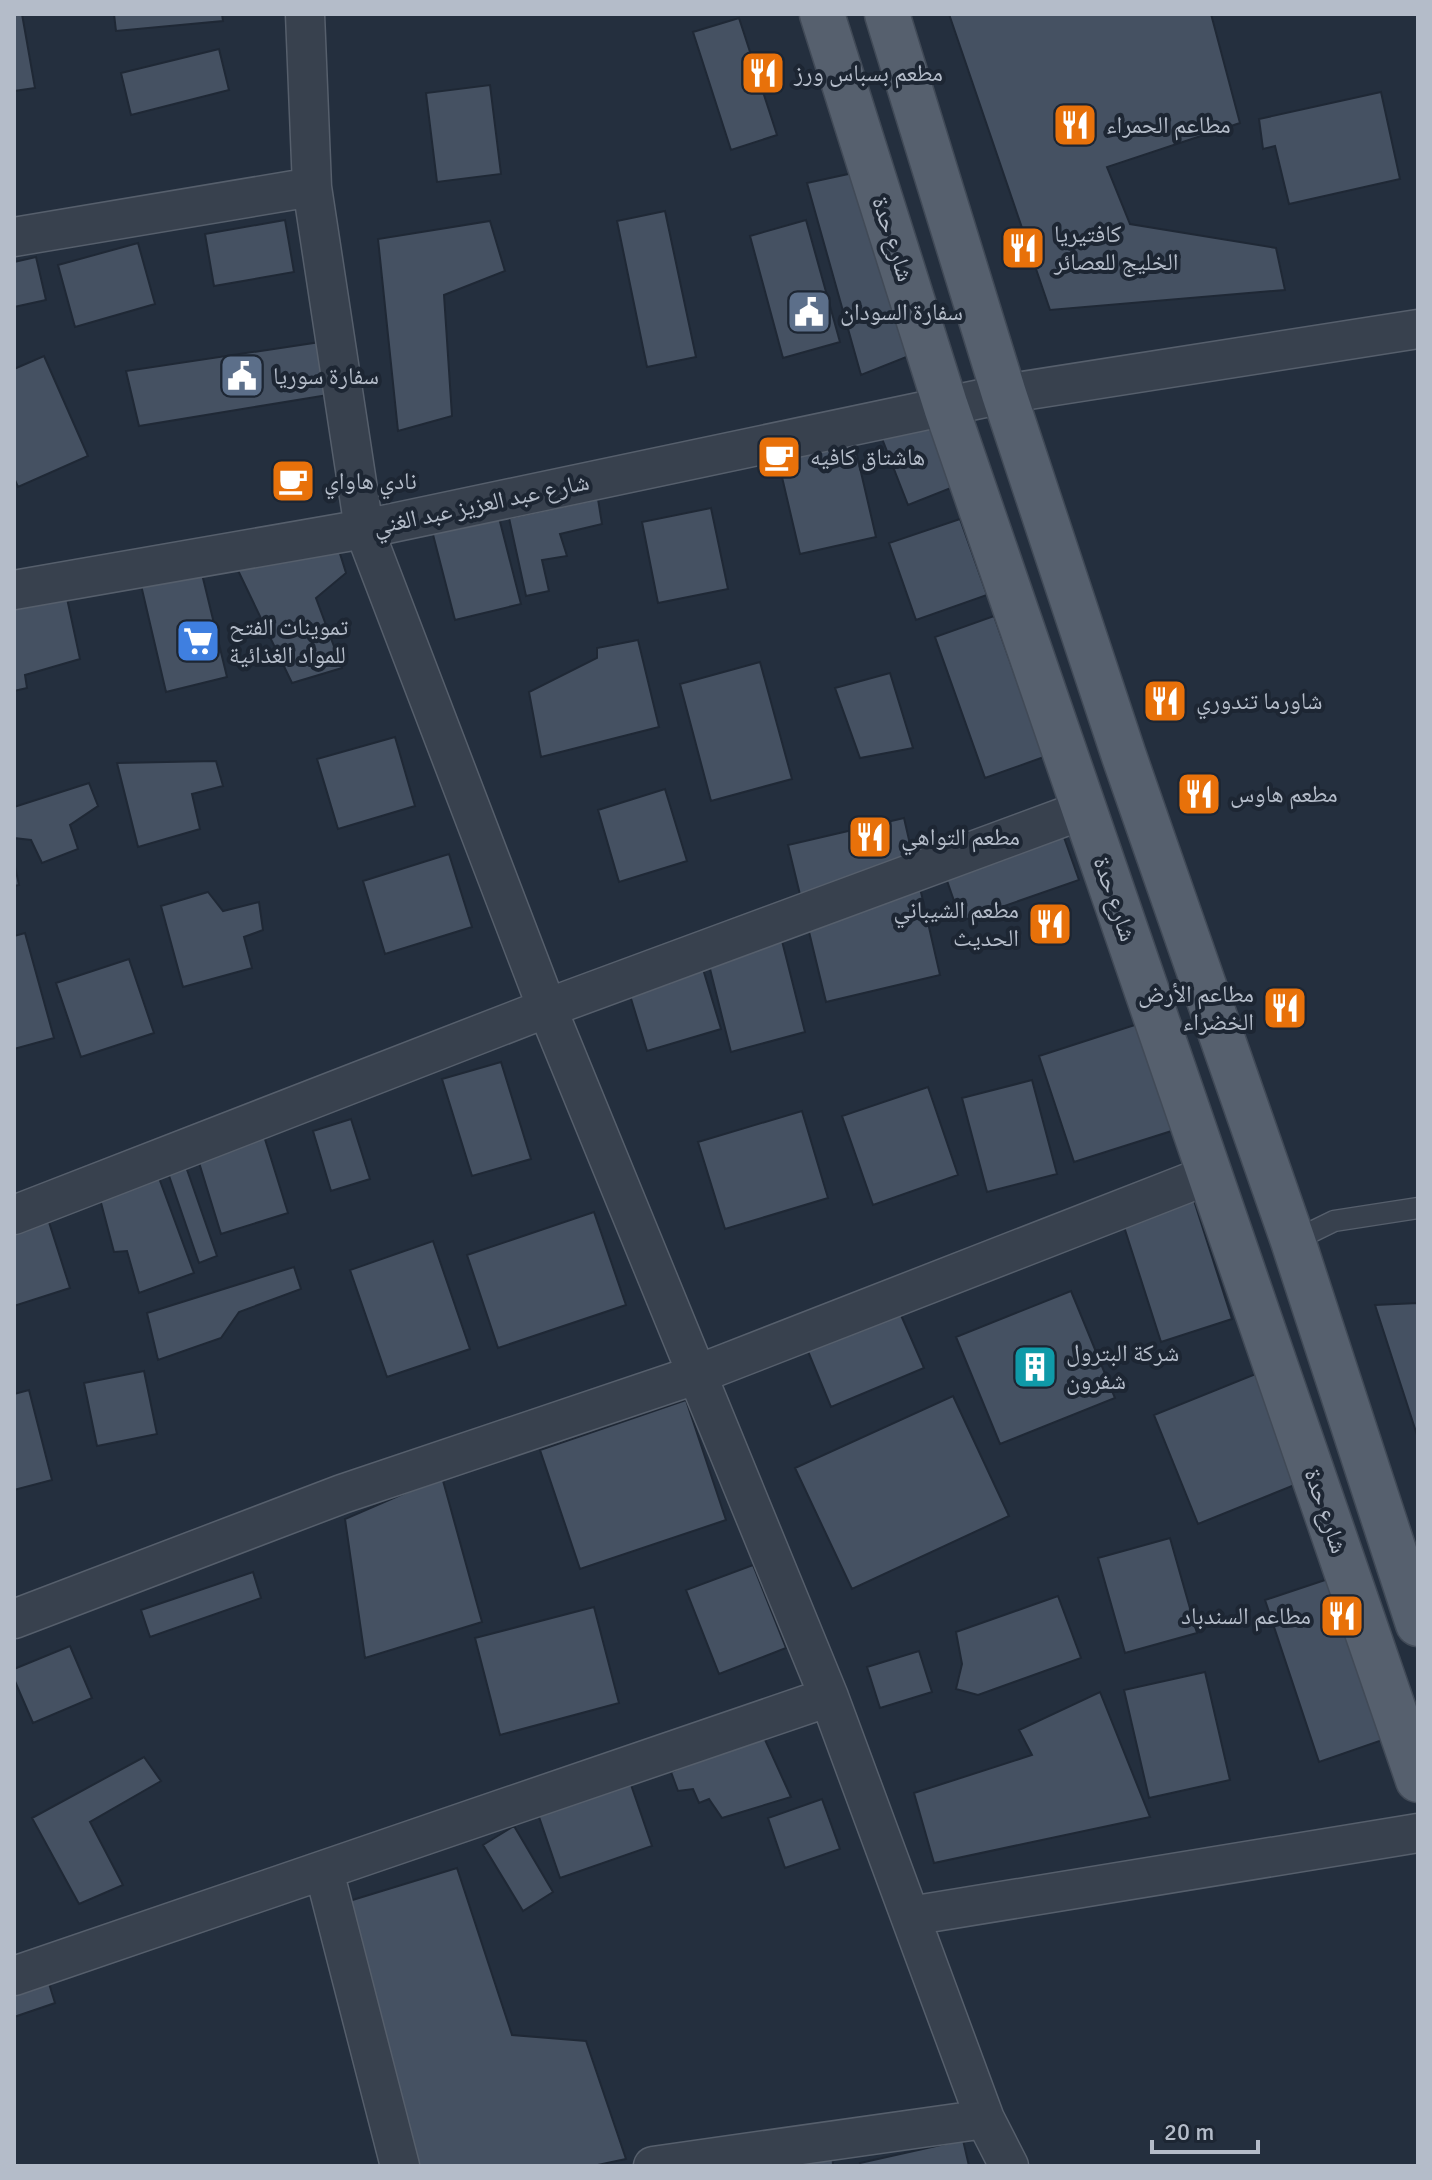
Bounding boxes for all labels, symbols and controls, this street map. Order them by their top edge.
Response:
restaurant icon: مطعم بسباس ورز [739,49,787,97]
place label: مطعم بسباس ورز [793,58,943,89]
restaurant icon: مطاعم الحمراء [1051,101,1099,149]
place label: مطاعم الحمراء [1106,110,1231,141]
street label: شارع حدة [865,193,921,285]
place label: كافتيريا الخليج للعصائر [1053,219,1179,277]
restaurant icon: كافتيريا الخليج للعصائر [999,224,1047,272]
public building icon: سفارة السودان [785,288,833,336]
place label: سفارة السودان [840,297,963,327]
public building icon: سفارة سوريا [218,352,266,400]
place label: سفارة سوريا [273,361,379,391]
cafe icon: هاشتاق كافيه [755,433,803,481]
place label: هاشتاق كافيه [810,442,925,472]
cafe icon: نادي هاواي [269,457,317,505]
place label: نادي هاواي [324,466,417,500]
street label: شارع عبد العزيز عبد الغني [370,466,593,546]
place label: تموينات الفتح للمواد الغذائية [229,612,348,670]
supermarket icon: تموينات الفتح للمواد الغذائية [174,617,222,665]
restaurant icon: شاورما تندوري [1141,677,1189,725]
place label: شاورما تندوري [1196,686,1323,720]
restaurant icon: مطعم هاوس [1175,770,1223,818]
place label: مطعم هاوس [1230,779,1338,810]
restaurant icon: مطعم التواهي [846,813,894,861]
place label: مطعم التواهي [901,822,1020,856]
street label: شارع حدة [1087,853,1143,945]
place label: مطعم الشيباني الحديث [894,895,1019,953]
restaurant icon: مطعم الشيباني الحديث [1026,900,1074,948]
place label: مطاعم الأرض الخضراء [1138,979,1254,1037]
restaurant icon: مطاعم الأرض الخضراء [1261,984,1309,1032]
place label: شركة البترول شفرون [1066,1338,1179,1396]
building icon: شركة البترول شفرون [1011,1343,1059,1391]
street label: شارع حدة [1298,1465,1354,1557]
restaurant icon: مطاعم السندباد [1318,1592,1366,1640]
place label: مطاعم السندباد [1181,1601,1311,1632]
scale bar [1152,2104,1258,2154]
text: 20 m [1164,2117,1214,2147]

